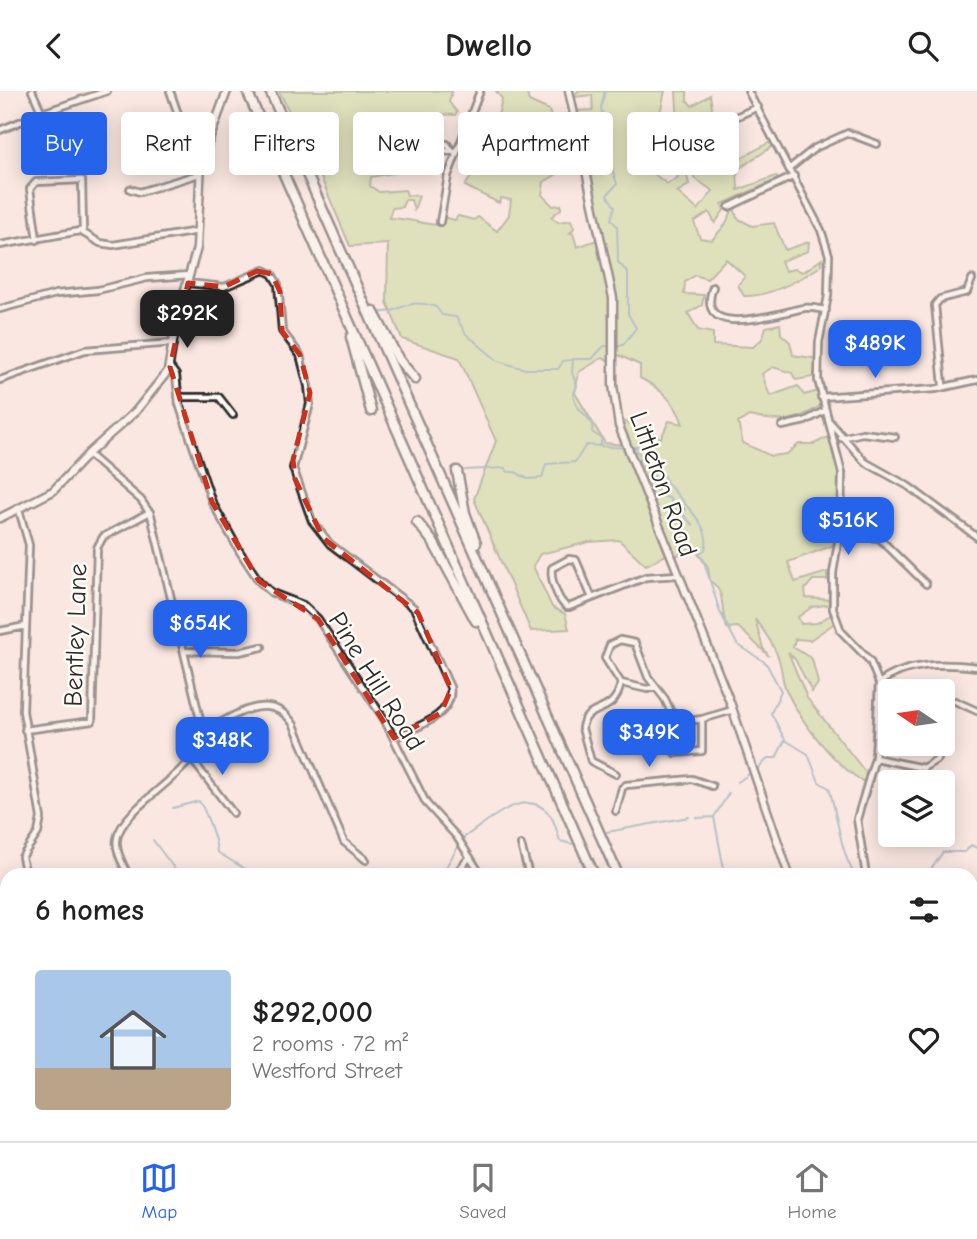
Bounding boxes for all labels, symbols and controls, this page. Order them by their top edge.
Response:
icon: back [35,27,73,65]
text: Dwello [445,27,532,64]
icon: search [904,27,942,65]
chip: Buy [21,112,107,175]
chip: Rent [121,112,215,175]
chip: Filters [229,112,339,175]
chip: New [353,112,444,175]
chip: Apartment [458,112,613,175]
chip: House [627,112,739,175]
pin: $292K [138,291,236,350]
text: $292K [156,299,218,326]
pin: $489K [826,321,924,380]
text: $489K [844,329,906,356]
street label: Littleton Road [623,408,703,561]
pin: $516K [799,497,897,557]
text: $516K [818,506,878,533]
street label: Bentley Lane [59,563,93,707]
pin: $654K [151,601,249,660]
street label: Pine Hill Road [322,607,431,756]
text: $654K [169,609,231,636]
north arrow [878,679,956,756]
map controls [878,679,955,847]
pin: $349K [600,709,698,769]
pin: $348K [173,717,271,777]
text: $349K [619,718,679,745]
text: $348K [192,726,252,753]
button: layers [878,770,955,847]
icon: filters [905,891,943,929]
text: 6 homes [35,893,144,928]
text: $292,000 [252,995,373,1030]
icon: home [91,998,175,1082]
icon: heart [905,1021,943,1059]
text: 2 rooms · 72 m² [252,1030,408,1057]
text: Westford Street [252,1057,402,1084]
tab: Map [140,1159,178,1223]
tab: Saved [459,1159,507,1223]
tab: Home [788,1159,837,1223]

